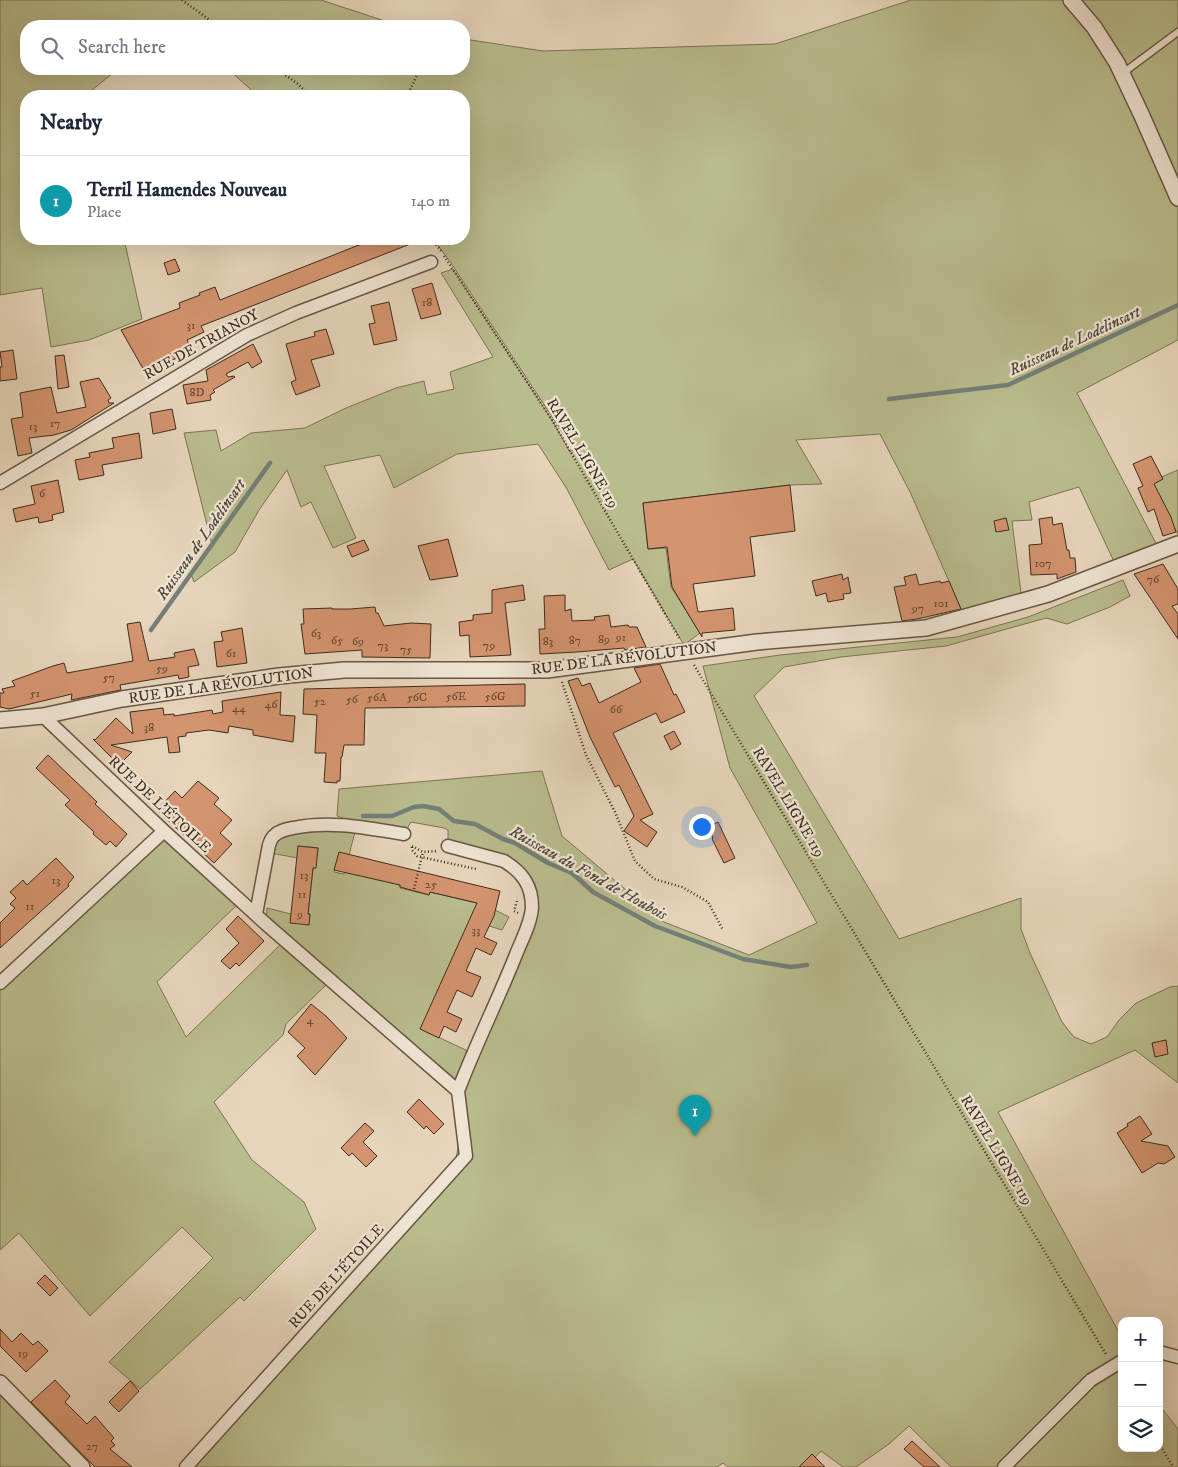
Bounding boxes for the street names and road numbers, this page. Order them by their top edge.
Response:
street label: RUE DE TRIANOY [140,305,263,384]
street label: RAVEL LIGNE 119 [542,395,623,512]
street label: RUE DE LA RÉVOLUTION [530,638,718,679]
street label: RUE DE LA RÉVOLUTION [127,663,315,708]
street label: RAVEL LIGNE 119 [748,744,829,861]
street label: RUE DE L'ÉTOILE [104,752,215,857]
street label: RAVEL LIGNE 119 [956,1092,1037,1209]
street label: RUE DE L'ÉTOILE [285,1220,388,1332]

